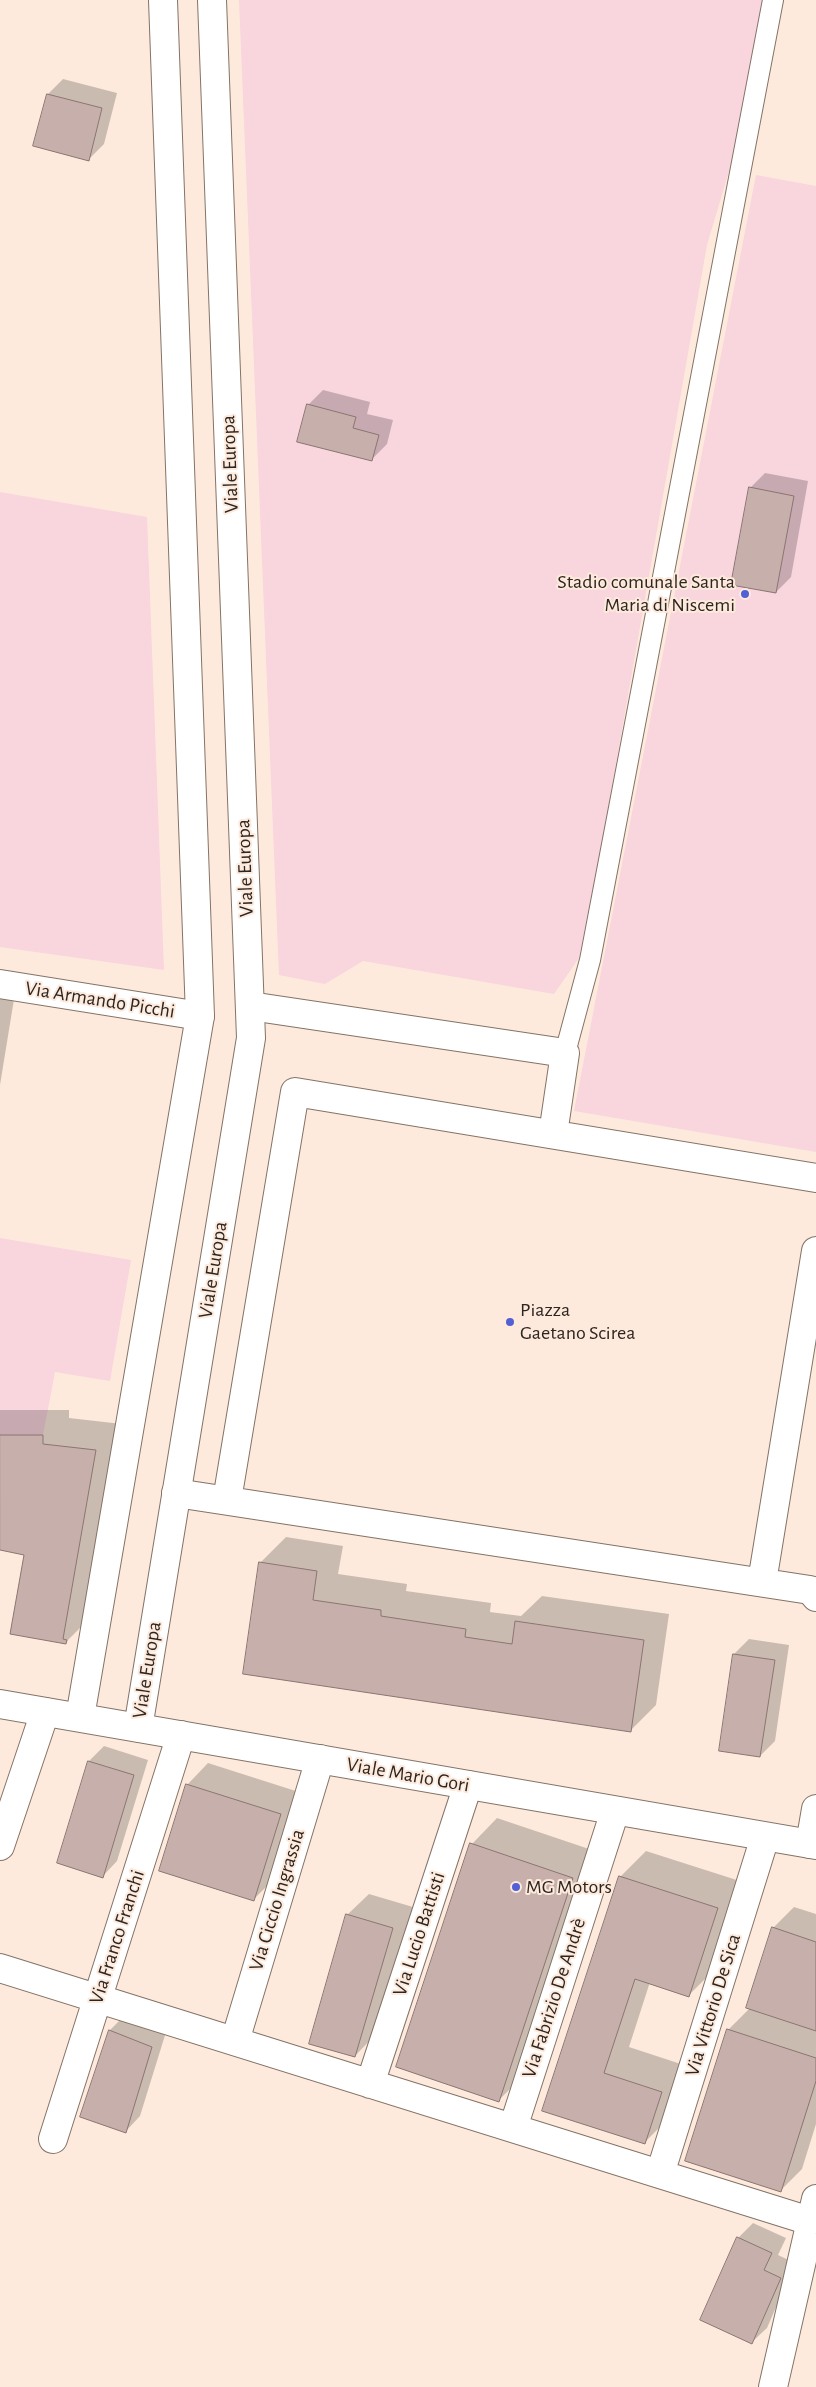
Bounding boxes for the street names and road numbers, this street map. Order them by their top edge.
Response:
street label: Viale Europa [216,415,244,513]
street label: Viale Europa [231,819,259,917]
street label: Via Armando Picchi [23,976,177,1024]
street label: Viale Europa [194,1220,232,1320]
street label: Viale Europa [128,1620,166,1720]
street label: Viale Mario Gori [345,1752,471,1798]
street label: Via Ciccio Ingrassia [244,1826,310,1974]
street label: Via Franco Franchi [84,1867,150,2007]
street label: Via Lucio Battisti [388,1869,450,1999]
street label: Via Fabrizio De Andrè [517,1915,591,2081]
street label: Via Vittorio De Sica [680,1931,746,2079]

